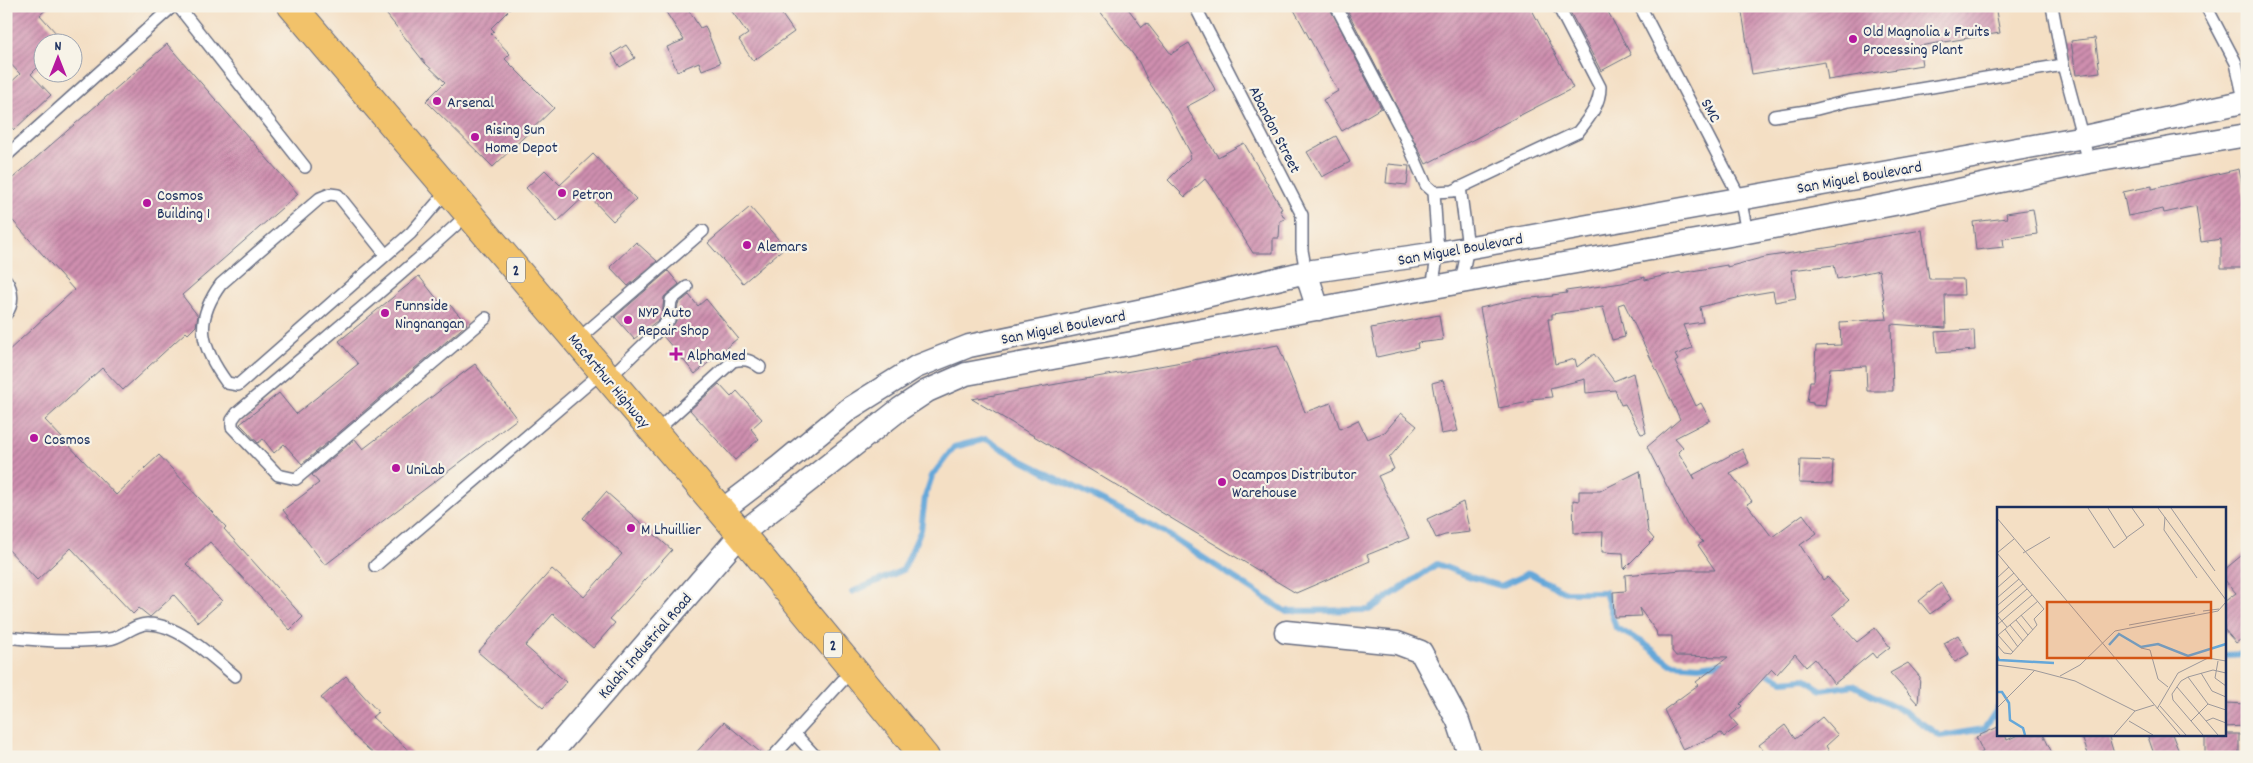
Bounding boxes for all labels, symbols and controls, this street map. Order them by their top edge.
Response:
place label: Old Magnolia & Fruits Processing Plant [1863,21,1990,62]
north arrow [32,32,82,82]
marker: Old Magnolia & Fruits Processing Plant [1847,33,1859,45]
text: N [55,37,62,57]
street label: Abandon Street [1242,83,1306,178]
place label: Arsenal [447,92,494,115]
marker: Arsenal [431,95,443,107]
street label: SMC [1694,95,1726,127]
place label: Rising Sun Home Depot [485,119,558,160]
marker: Rising Sun Home Depot [469,131,481,143]
street label: San Miguel Boulevard [1795,156,1924,201]
place label: Petron [572,184,613,207]
place label: Cosmos Building 1 [157,185,210,226]
marker: Petron [556,187,568,199]
marker: Cosmos Building 1 [141,197,153,209]
street label: San Miguel Boulevard [1396,228,1525,273]
place label: Alemars [757,236,808,259]
marker: Alemars [741,239,753,251]
road number: 2 [507,258,525,282]
place label: Funnside Ningnangan [395,295,464,336]
place label: NYP Auto Repair Shop [638,302,709,343]
street label: San Miguel Boulevard [999,305,1128,352]
marker: Funnside Ningnangan [379,307,391,319]
marker: NYP Auto Repair Shop [622,314,634,326]
street label: MacArthur Highway [562,329,655,434]
place label: AlphaMed [687,345,746,368]
marker: AlphaMed [669,347,683,361]
place label: Cosmos [44,429,91,452]
marker: Cosmos [28,432,40,444]
place label: UniLab [406,459,445,482]
marker: UniLab [390,462,402,474]
place label: Ocampos Distributor Warehouse [1232,464,1357,505]
marker: Ocampos Distributor Warehouse [1216,476,1228,488]
inset map [1997,507,2226,736]
place label: M Lhuillier [641,519,701,542]
marker: M Lhuillier [625,522,637,534]
street label: Kalahi Industrial Road [593,589,698,704]
road number: 2 [824,632,842,658]

